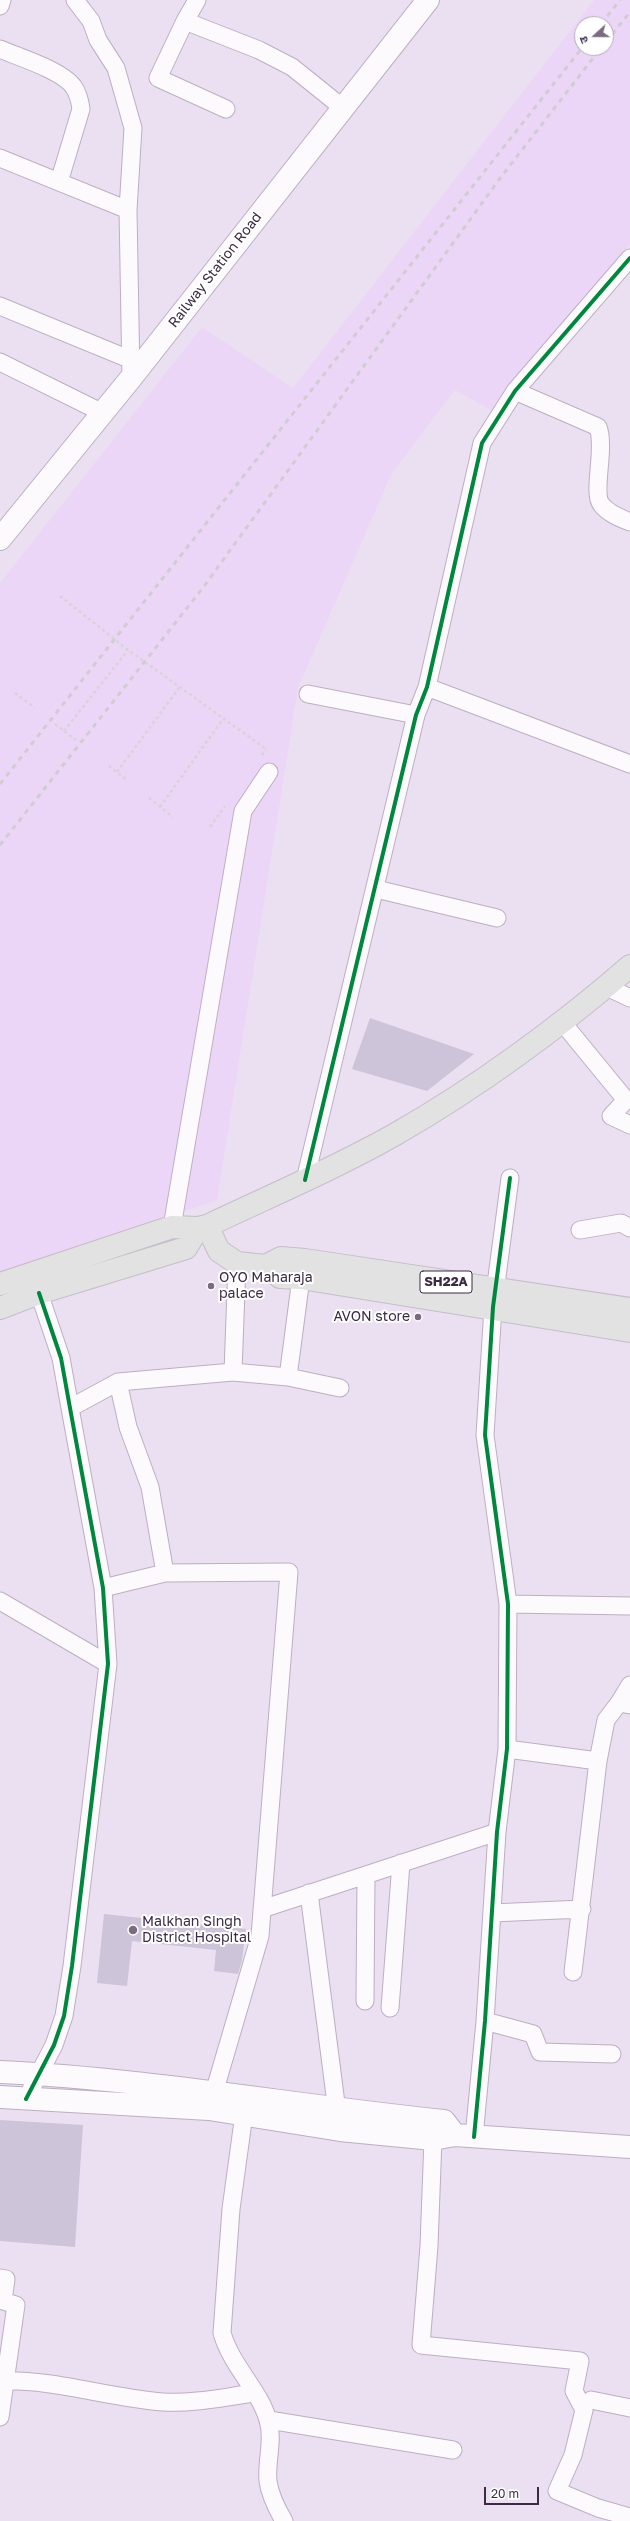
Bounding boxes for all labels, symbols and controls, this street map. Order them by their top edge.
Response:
north arrow [574,16,614,56]
text: उ [576,35,590,45]
street label: Railway Station Road [165,209,265,331]
place label: OYO Maharaja palace [219,1270,313,1302]
road number: SH22A [420,1271,472,1293]
marker: OYO Maharaja palace [206,1281,216,1291]
place label: AVON store [333,1309,410,1325]
marker: AVON store [413,1312,423,1322]
place label: Malkhan Singh District Hospital [142,1914,251,1946]
marker: Malkhan Singh District Hospital [127,1924,139,1936]
scale bar [486,2479,541,2505]
text: 20 m [491,2486,519,2501]

